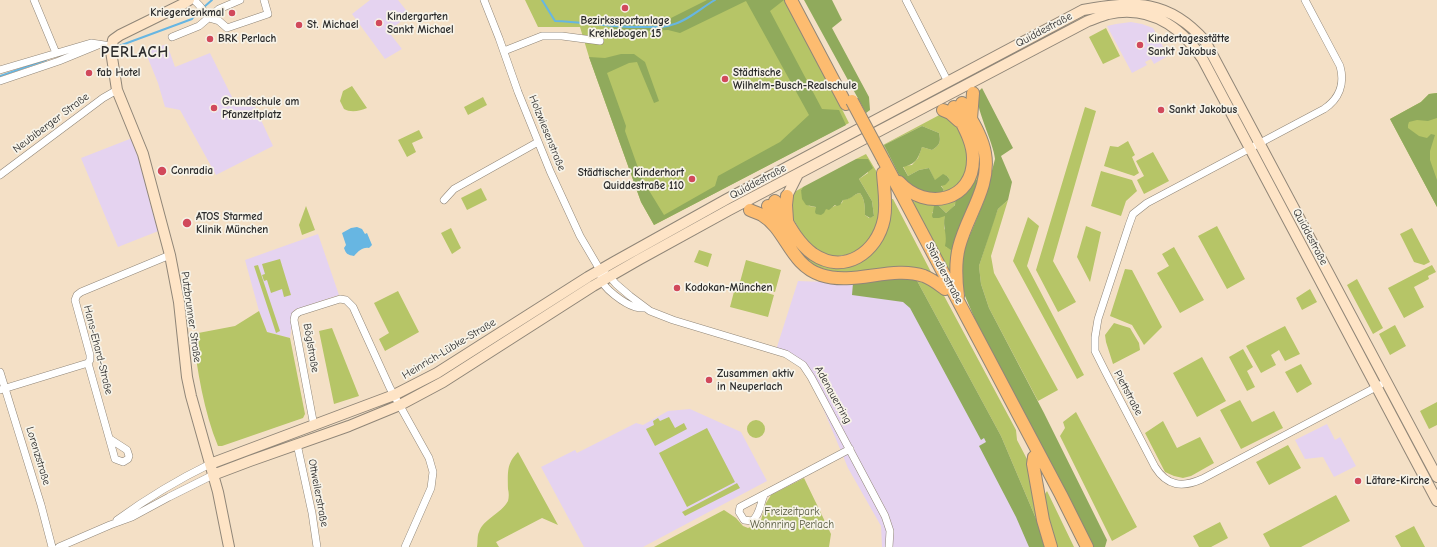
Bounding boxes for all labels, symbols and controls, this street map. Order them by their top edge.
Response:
marker: Bezirkssportanlage Krehlebogen 15 [620,3,630,13]
place label: Kriegerdenkmal [150,6,224,20]
marker: Kriegerdenkmal [227,8,237,18]
place label: Kindergarten Sankt Michael [387,10,454,36]
street label: Quiddestraße [1014,10,1074,50]
place label: Bezirkssportanlage Krehlebogen 15 [580,14,670,40]
place label: St. Michael [307,18,359,32]
marker: Kindergarten Sankt Michael [374,18,384,28]
marker: St. Michael [294,20,304,30]
place label: BRK Perlach [218,32,276,46]
place label: Kindertagesstätte Sankt Jakobus [1148,32,1229,58]
marker: BRK Perlach [205,34,215,44]
marker: Kindertagesstätte Sankt Jakobus [1135,40,1145,50]
district label: PERLACH [101,44,169,62]
place label: fab Hotel [97,66,140,80]
place label: Städtische Wilhelm-Busch-Realschule [733,66,857,92]
marker: fab Hotel [84,68,94,78]
marker: Städtische Wilhelm-Busch-Realschule [720,74,730,84]
street label: Neubiberger Straße [10,90,92,156]
street label: Holzwiesenstraße [526,93,568,173]
place label: Grundschule am Pfanzeltplatz [222,95,299,121]
marker: Grundschule am Pfanzeltplatz [209,103,219,113]
place label: Sankt Jakobus [1169,103,1237,117]
marker: Sankt Jakobus [1156,105,1166,115]
street label: Quiddestraße [728,162,788,202]
place label: Conradia [171,164,213,178]
marker: Conradia [156,165,168,177]
place label: Städtischer Kinderhort Quiddestraße 110 [578,166,684,192]
marker: Städtischer Kinderhort Quiddestraße 110 [687,174,697,184]
street label: Quiddestraße [1290,207,1330,267]
place label: ATOS Starmed Klinik München [196,210,268,236]
marker: ATOS Starmed Klinik München [181,217,193,229]
street label: Ständlerstraße [922,240,966,306]
street label: Putzbrunner Straße [178,271,204,363]
place label: Kodokan-München [685,281,772,295]
marker: Kodokan-München [672,283,682,293]
street label: Hans-Ehard-Straße [81,304,115,396]
street label: Heinrich-Lübke-Straße [400,316,498,382]
street label: Böglstraße [300,322,322,374]
street label: Adenauerring [812,364,854,426]
place label: Zusammen aktiv in Neuperlach [717,367,794,393]
street label: Plettstraße [1111,368,1145,418]
marker: Zusammen aktiv in Neuperlach [704,375,714,385]
street label: Lorenzstraße [23,425,53,487]
street label: Ottweilerstraße [305,458,331,528]
place label: Lätare-Kirche [1366,474,1430,488]
marker: Lätare-Kirche [1353,476,1363,486]
park label: Freizeitpark Wohnring Perlach [750,505,834,531]

